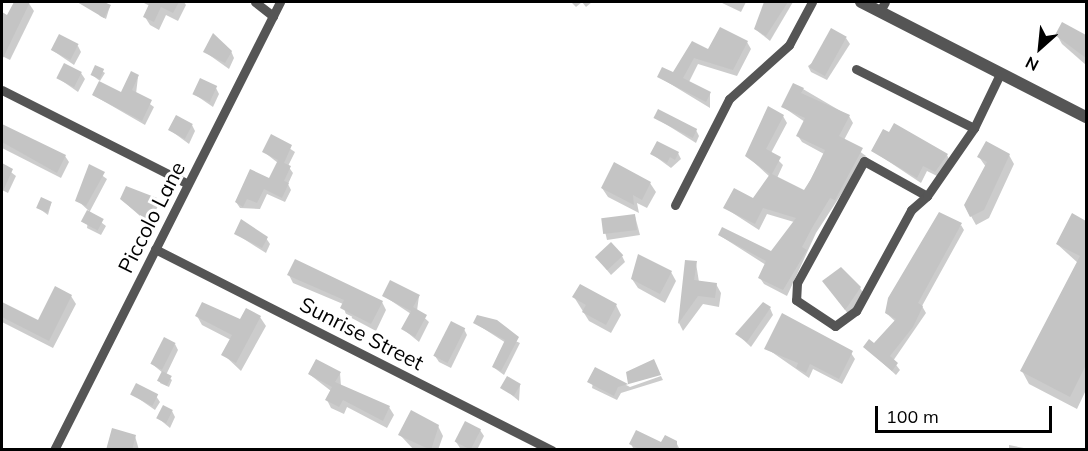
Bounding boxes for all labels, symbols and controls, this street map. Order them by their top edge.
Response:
north arrow [1010,18,1070,78]
text: N [1022,52,1042,76]
street label: Piccolo Lane [112,157,190,277]
street label: Sunrise Street [296,291,428,375]
scale bar [878,394,1055,432]
text: 100 m [886,405,939,428]

